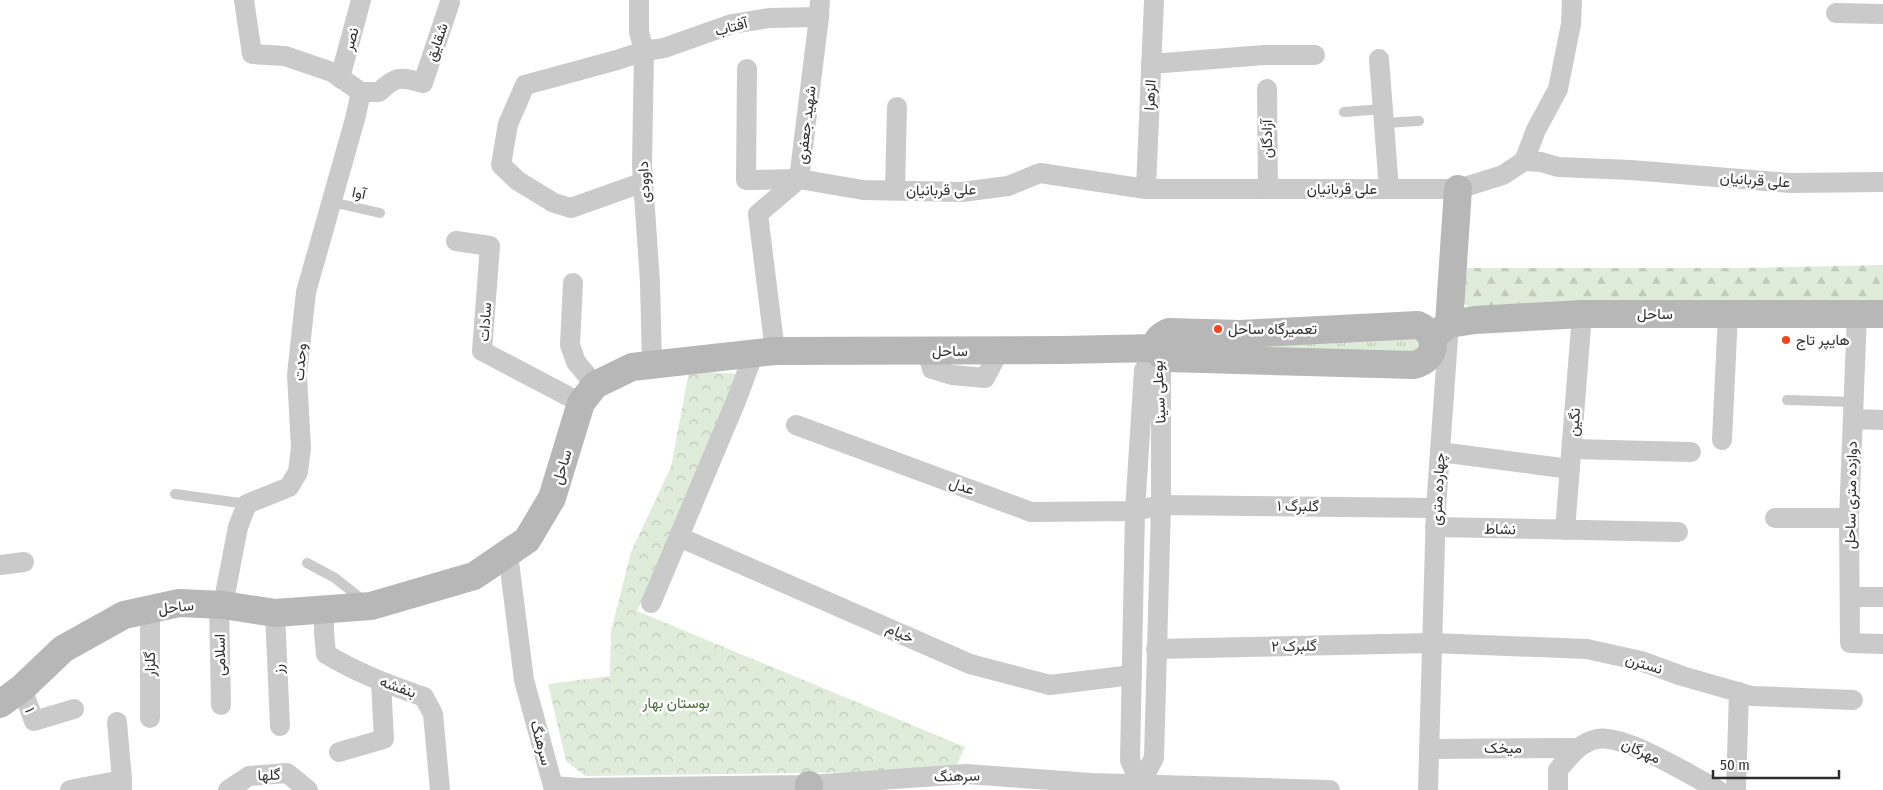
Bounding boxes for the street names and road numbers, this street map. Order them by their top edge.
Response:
street label: آفتاب [713,13,751,40]
street label: شقایق [422,20,453,64]
street label: نصر [339,26,363,53]
street label: الزهرا [1140,79,1160,111]
street label: شهید جعفری [792,85,821,165]
street label: آزادگان [1258,118,1276,159]
street label: داوودی [634,161,655,203]
street label: علی قربانیان [1719,169,1791,192]
street label: علی قربانیان [906,180,976,201]
street label: علی قربانیان [1307,180,1377,199]
street label: آوا [350,183,369,204]
street label: سادات [475,301,495,342]
street label: ساحل [1637,305,1673,323]
street label: ساحل [932,342,968,360]
street label: وحدت [290,343,310,381]
street label: بوعلی سینا [1148,360,1171,424]
street label: نگین [1564,407,1585,437]
street label: دوازده متری ساحل [1841,441,1862,549]
street label: ساحل [548,447,576,487]
street label: چهارده متری [1427,452,1450,526]
street label: عدل [947,473,977,499]
street label: گلبرگ ۱ [1277,497,1320,515]
street label: نشاط [1484,520,1516,538]
street label: ساحل [157,596,195,618]
street label: خیام [883,619,917,648]
street label: اسلامی [211,634,230,676]
street label: گلبرک ۲ [1271,637,1317,655]
street label: نسترن [1623,650,1665,678]
street label: گلزار [141,651,159,677]
street label: رز [269,664,287,675]
street label: بنفشه [377,672,419,702]
street label: ۱ [21,705,39,715]
street label: سرهنگ [526,718,556,768]
street label: مهرگان [1619,735,1663,767]
street label: میخک [1484,739,1522,757]
street label: گلها [257,766,281,784]
street label: سرهنگ [934,767,980,785]

